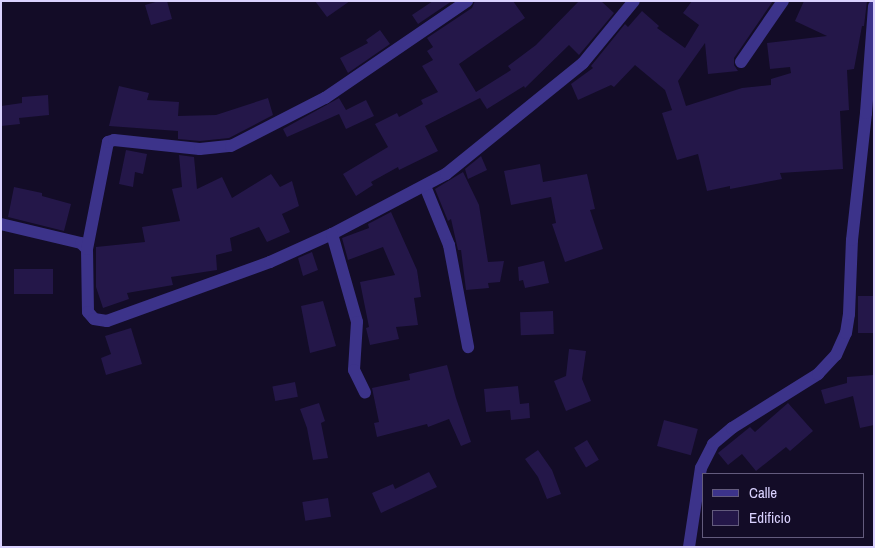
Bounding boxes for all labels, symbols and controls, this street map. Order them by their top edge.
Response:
legend [702,473,865,538]
text: Calle [749,482,777,503]
text: Edificio [749,507,791,528]

